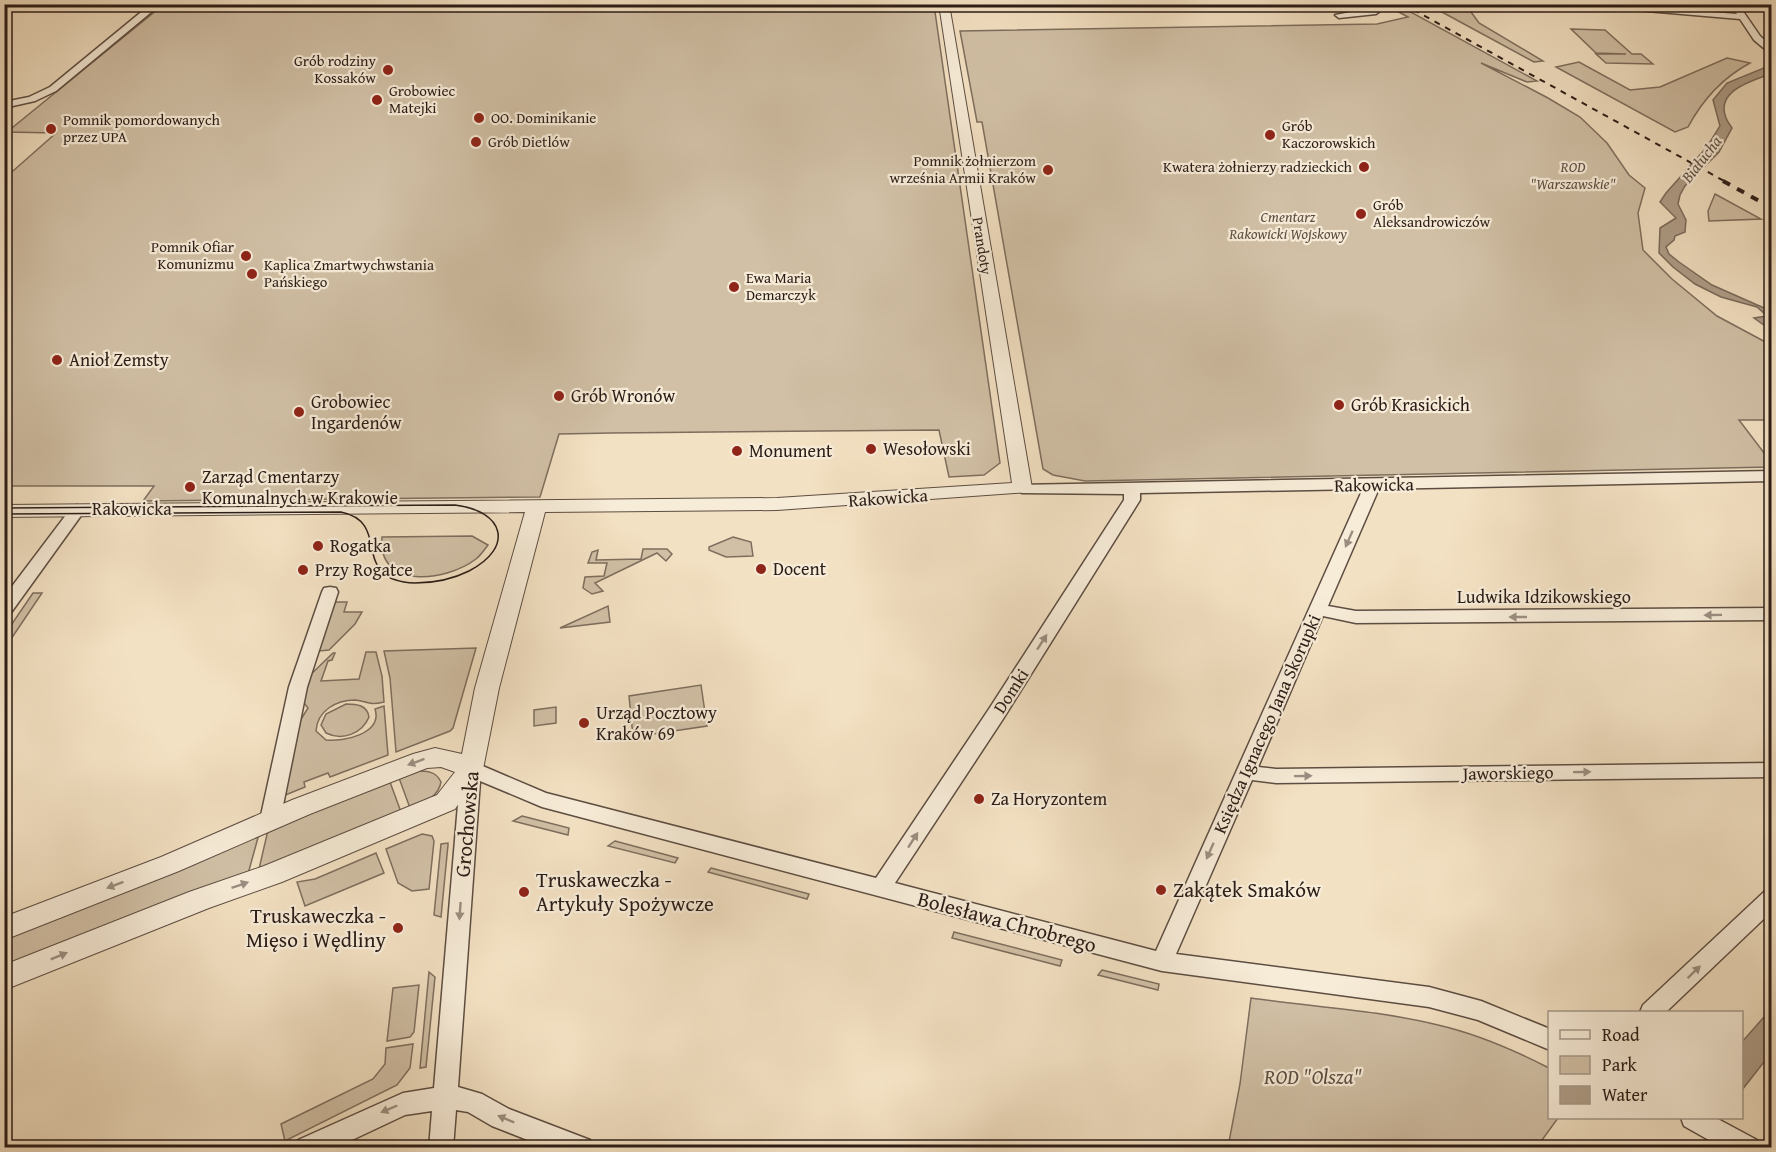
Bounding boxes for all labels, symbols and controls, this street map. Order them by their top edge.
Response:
place label: Grób rodziny Kossaków [294,50,377,88]
marker: Grób rodziny Kossaków [381,63,395,77]
place label: Grobowiec Matejki [389,80,456,118]
marker: Grobowiec Matejki [370,93,384,107]
place label: OO. Dominikanie [491,107,596,128]
place label: Pomnik pomordowanych przez UPA [63,109,220,147]
marker: OO. Dominikanie [472,111,486,125]
place label: Grób Kaczorowskich [1282,115,1376,153]
marker: Pomnik pomordowanych przez UPA [44,122,58,136]
marker: Grób Kaczorowskich [1263,128,1277,142]
water label: Białucha [1674,130,1727,188]
place label: Grób Dietlów [488,131,570,152]
marker: Grób Dietlów [469,135,483,149]
place label: Pomnik żołnierzom września Armii Kraków [889,150,1037,188]
place label: Kwatera żołnierzy radzieckich [1163,156,1353,177]
park label: ROD "Warszawskie" [1530,156,1616,194]
marker: Kwatera żołnierzy radzieckich [1357,160,1371,174]
marker: Pomnik żołnierzom września Armii Kraków [1041,163,1055,177]
place label: Grób Aleksandrowiczów [1373,194,1491,232]
park label: Cmentarz Rakowicki Wojskowy [1228,206,1347,244]
marker: Grób Aleksandrowiczów [1354,207,1368,221]
street label: Prandoty [968,216,997,277]
place label: Pomnik Ofiar Komunizmu [151,236,235,274]
marker: Pomnik Ofiar Komunizmu [239,249,253,263]
place label: Kaplica Zmartwychwstania Pańskiego [264,254,434,292]
marker: Kaplica Zmartwychwstania Pańskiego [245,267,259,281]
place label: Ewa Maria Demarczyk [746,267,816,305]
marker: Ewa Maria Demarczyk [727,280,741,294]
place label: Anioł Zemsty [69,346,169,373]
marker: Anioł Zemsty [50,353,64,367]
place label: Grób Wronów [571,382,675,409]
place label: Grobowiec Ingardenów [311,388,402,436]
marker: Grób Wronów [552,389,566,403]
place label: Grób Krasickich [1351,391,1470,418]
marker: Grób Krasickich [1332,398,1346,412]
marker: Grobowiec Ingardenów [292,405,306,419]
place label: Wesołowski [883,435,971,462]
place label: Monument [749,437,833,464]
marker: Wesołowski [864,442,878,456]
marker: Monument [730,444,744,458]
place label: Zarząd Cmentarzy Komunalnych w Krakowie [202,463,398,511]
street label: Rakowicka [1334,470,1415,499]
marker: Zarząd Cmentarzy Komunalnych w Krakowie [183,480,197,494]
street label: Rakowicka [847,481,929,514]
street label: Rakowicka [92,495,172,522]
one-way arrow [1344,530,1353,547]
place label: Rogatka [330,532,392,559]
marker: Rogatka [311,539,325,553]
place label: Docent [773,555,827,582]
place label: Przy Rogatce [315,556,413,583]
marker: Docent [754,562,768,576]
marker: Przy Rogatce [296,563,310,577]
street label: Ludwika Idzikowskiego [1457,583,1631,610]
street label: Księdza Ignacego Jana Skorupki [1206,610,1327,838]
one-way arrow [1704,611,1723,620]
one-way arrow [1509,612,1528,622]
one-way arrow [1037,634,1048,650]
street label: Domki [986,663,1035,719]
place label: Urząd Pocztowy Kraków 69 [596,699,717,747]
marker: Urząd Pocztowy Kraków 69 [577,716,591,730]
one-way arrow [407,758,425,767]
street label: Jaworskiego [1460,758,1554,787]
one-way arrow [1573,767,1592,777]
street label: Grochowska [446,770,487,878]
one-way arrow [1294,771,1313,781]
place label: Za Horyzontem [991,785,1107,812]
marker: Za Horyzontem [972,792,986,806]
one-way arrow [907,832,918,848]
one-way arrow [1205,843,1215,861]
place label: Truskaweczka - Artykuły Spożywcze [536,864,714,919]
place label: Zakątek Smaków [1173,874,1321,905]
one-way arrow [231,880,249,890]
one-way arrow [106,881,124,890]
street label: Bolesława Chrobrego [914,883,1100,960]
marker: Zakątek Smaków [1154,883,1168,897]
marker: Truskaweczka - Artykuły Spożywcze [517,885,531,899]
place label: Truskaweczka - Mięso i Wędliny [246,900,387,955]
one-way arrow [455,902,465,921]
marker: Truskaweczka - Mięso i Wędliny [391,921,405,935]
one-way arrow [50,951,68,961]
one-way arrow [1686,965,1701,979]
legend [1548,1011,1743,1119]
text: Road [1602,1021,1640,1048]
text: Park [1602,1051,1638,1078]
park label: ROD "Olsza" [1263,1061,1362,1092]
text: Water [1602,1081,1648,1108]
one-way arrow [379,1104,397,1114]
one-way arrow [497,1114,515,1124]

